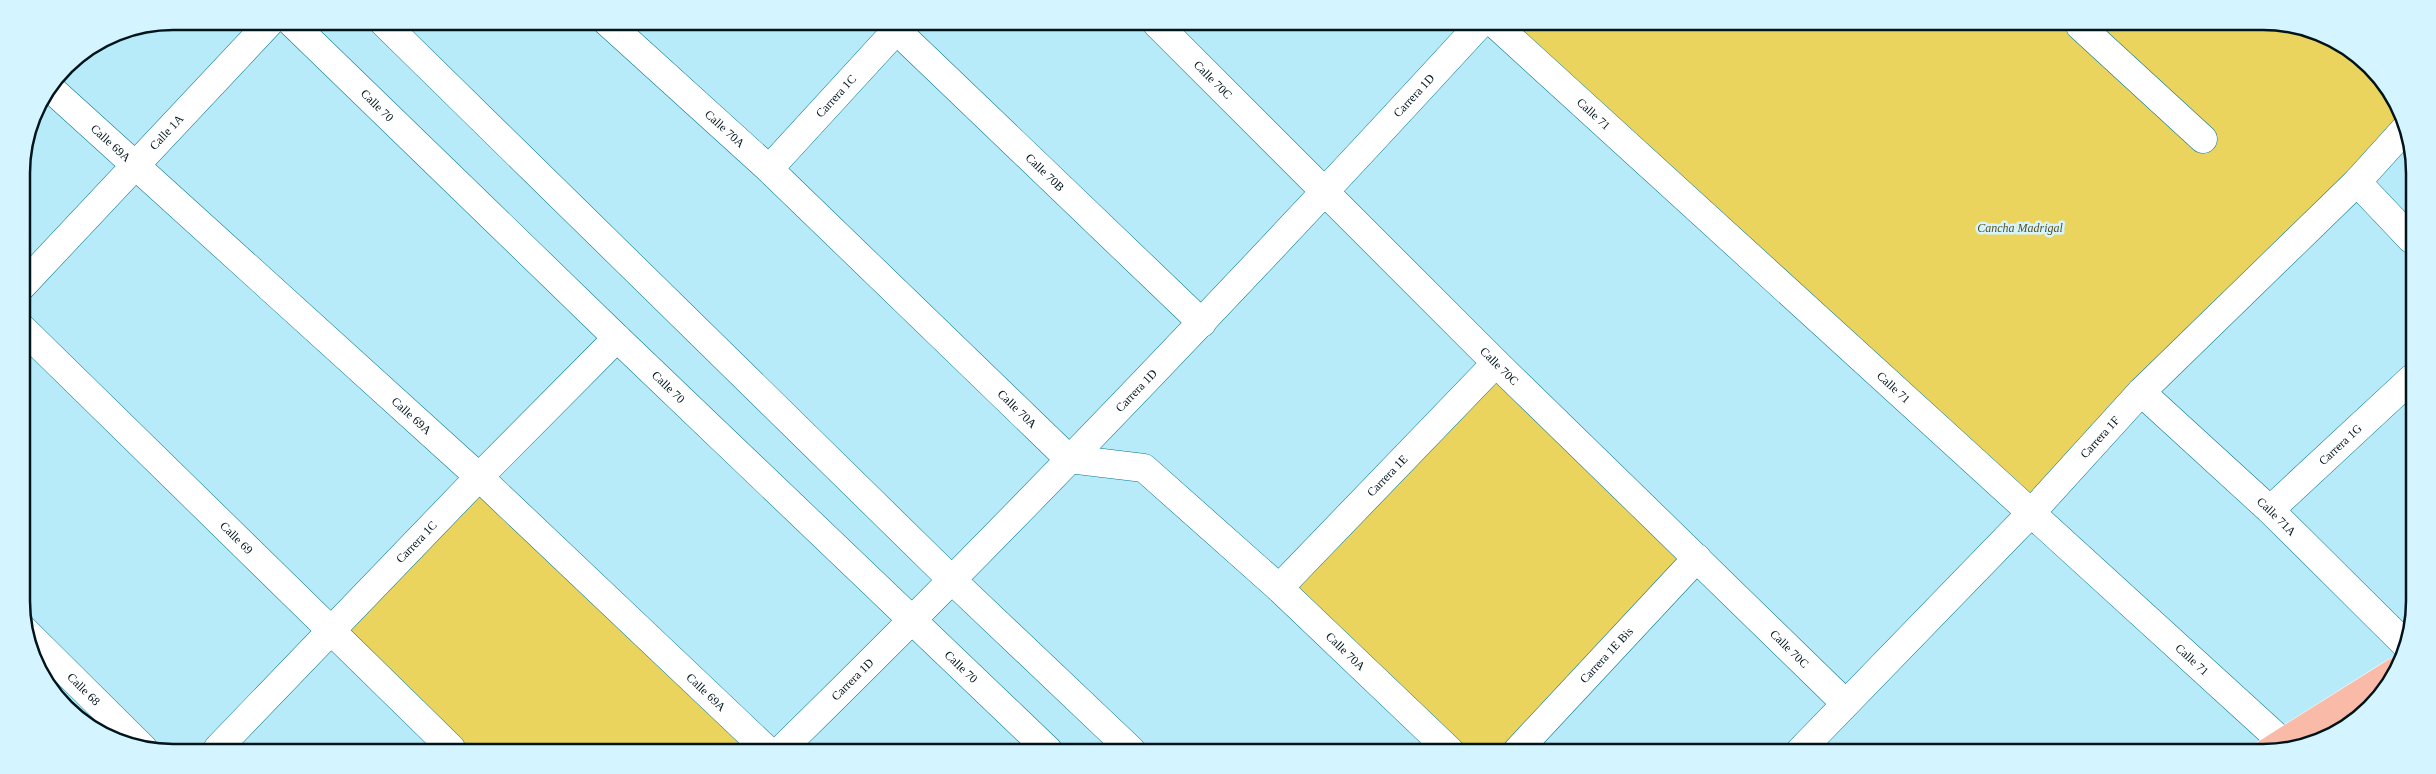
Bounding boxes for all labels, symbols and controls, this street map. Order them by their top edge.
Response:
street label: Calle 70C [1191,58,1235,102]
street label: Carrera 1D [1391,71,1437,120]
street label: Carrera 1C [813,72,859,120]
street label: Calle 70 [358,86,397,125]
street label: Calle 71 [1574,95,1613,133]
street label: Calle 70A [702,107,748,151]
street label: Calle 1A [147,112,187,153]
street label: Calle 69A [88,121,134,165]
street label: Calle 70B [1023,151,1067,194]
park label: Cancha Madrigal [1977,221,2063,235]
street label: Calle 70C [1477,344,1521,388]
street label: Carrera 1D [1113,366,1160,415]
street label: Calle 70 [649,368,688,406]
street label: Calle 71 [1874,369,1913,406]
street label: Calle 70A [995,387,1040,431]
street label: Calle 69A [389,394,435,438]
street label: Carrera 1F [2077,413,2123,461]
street label: Carrera 1G [2316,421,2365,468]
street label: Carrera 1E [1364,452,1411,499]
street label: Calle 71A [2254,494,2299,539]
street label: Carrera 1C [393,518,440,566]
street label: Calle 69 [217,519,256,557]
street label: Carrera 1E Bis [1577,624,1636,686]
street label: Calle 70C [1767,627,1812,671]
street label: Calle 70A [1323,629,1368,674]
street label: Calle 71 [2172,641,2212,678]
street label: Calle 70 [942,648,980,686]
street label: Carrera 1D [829,655,877,703]
street label: Calle 68 [64,670,103,708]
street label: Calle 69A [683,670,729,714]

